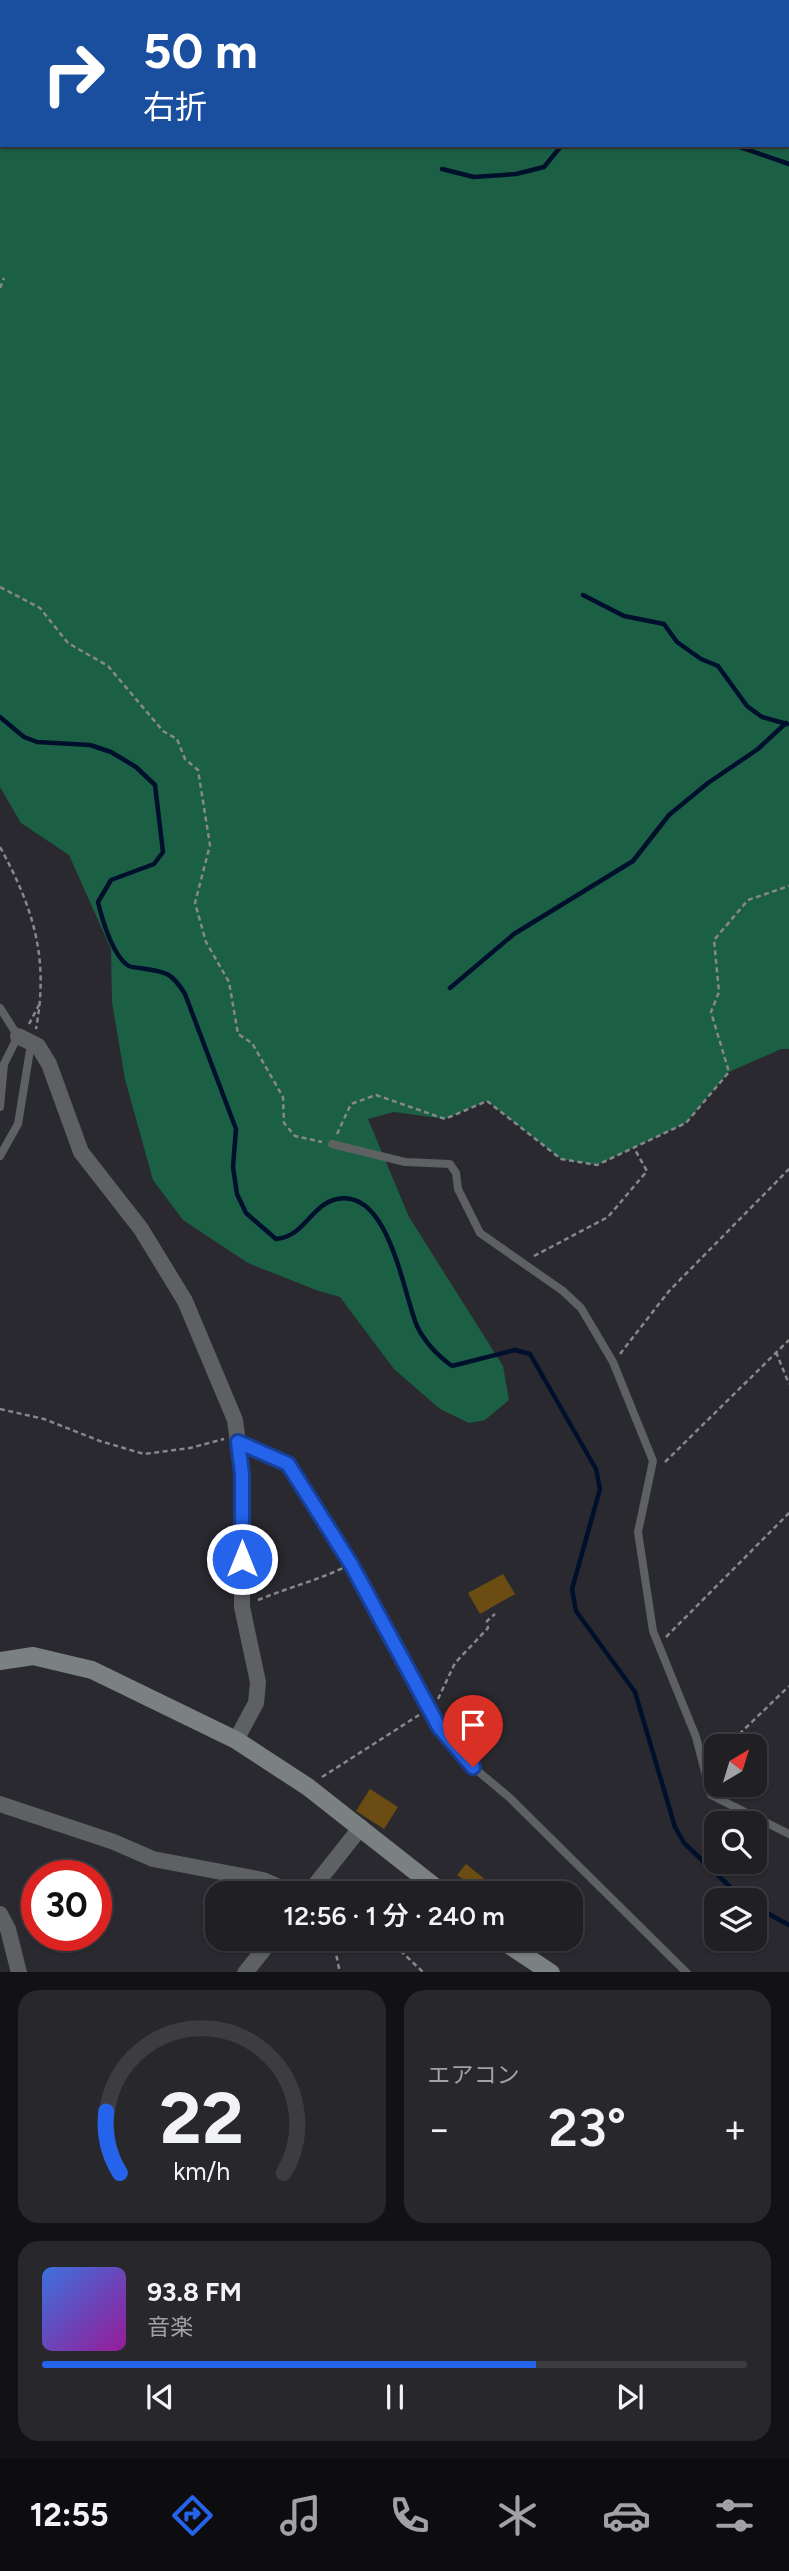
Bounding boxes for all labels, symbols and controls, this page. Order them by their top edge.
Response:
text: 50 m [143,21,258,80]
icon: right [28,28,119,119]
text: 右折 [143,88,207,126]
position arrow [205,1522,279,1596]
pin [443,1695,503,1767]
icon: arrive [454,1706,492,1744]
north arrow [704,1734,766,1797]
map controls [704,1734,767,1951]
button: search [704,1811,767,1874]
speed limit sign: 30 [21,1860,112,1951]
button: layers [704,1888,767,1951]
text: 12:56 · 1 分 · 240 m [283,1900,505,1932]
text: エアコン [428,2061,520,2089]
text: 22 [160,2074,244,2161]
text: 23° [548,2097,626,2159]
text: − [428,2106,451,2152]
text: + [723,2106,747,2152]
text: km/h [173,2155,230,2185]
text: 93.8 FM [147,2276,242,2308]
text: 音楽 [147,2313,193,2341]
icon: previous [141,2378,179,2416]
icon: pause [376,2378,414,2416]
icon: next [611,2378,649,2416]
icon: directions [168,2491,217,2540]
icon: music [276,2491,325,2540]
icon: phone [385,2491,434,2540]
icon: climate [493,2491,542,2540]
icon: car [602,2491,651,2540]
icon: filters [710,2491,759,2540]
text: 12:55 [30,2496,109,2534]

